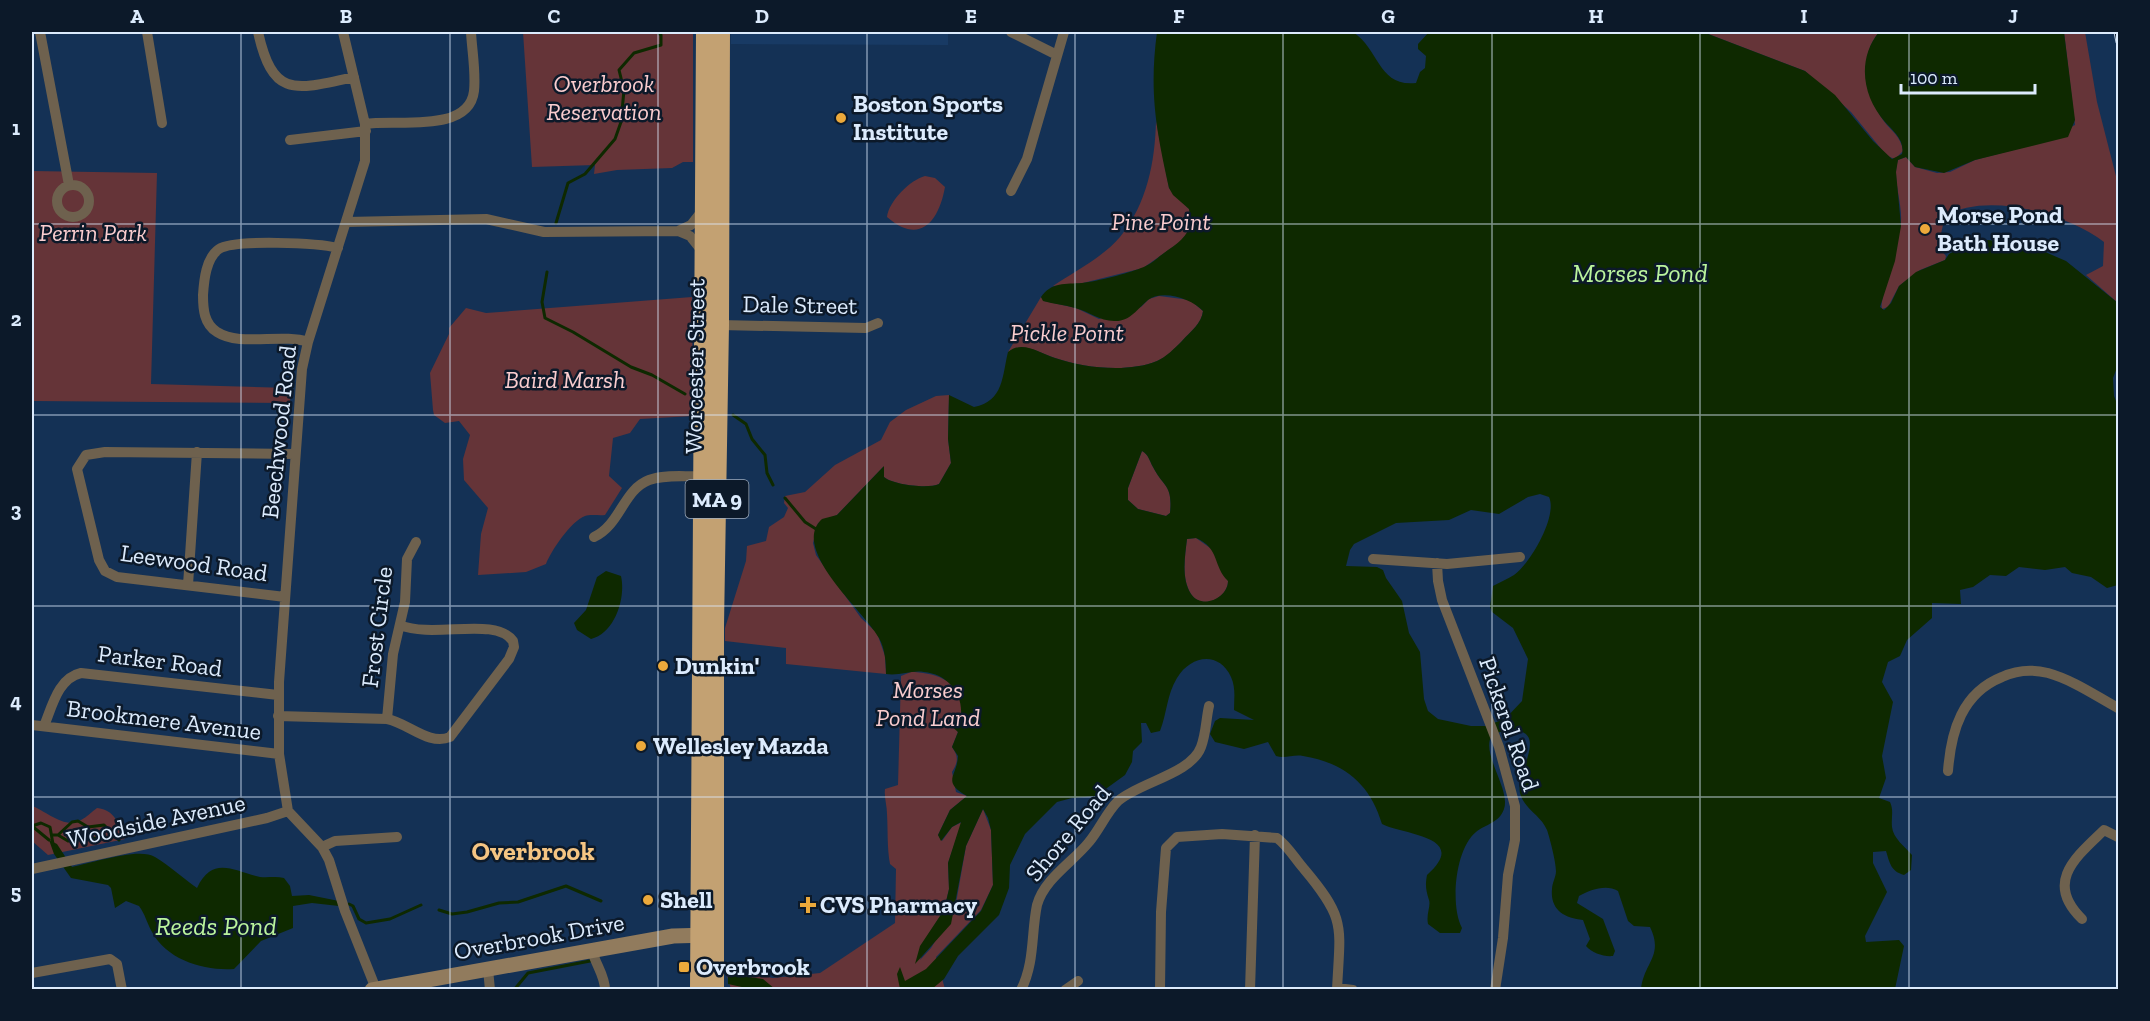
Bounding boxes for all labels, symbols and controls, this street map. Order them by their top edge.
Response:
text: A [130,4,144,28]
text: B [340,4,352,28]
text: C [548,4,561,28]
text: D [755,4,769,28]
text: E [965,4,977,28]
text: F [1173,4,1185,28]
text: G [1381,4,1395,28]
text: H [1588,4,1604,28]
text: I [1800,4,1808,28]
text: J [2008,4,2018,28]
scale bar [1901,57,2034,95]
text: 100 m [1910,67,1958,89]
park label: Overbrook Reservation [546,69,662,126]
place label: Boston Sports Institute [853,89,1003,146]
marker: Boston Sports Institute [834,111,848,125]
text: 1 [12,116,20,140]
place label: Morse Pond Bath House [1937,200,2063,257]
park label: Pine Point [1111,207,1211,236]
park label: Perrin Park [39,218,147,247]
marker: Morse Pond Bath House [1918,222,1932,236]
water label: Morses Pond [1572,257,1708,289]
street label: Worcester Street [678,278,711,454]
street label: Dale Street [742,289,858,320]
text: 2 [11,307,22,331]
park label: Pickle Point [1010,318,1124,347]
street label: Beechwood Road [255,344,302,520]
park label: Baird Marsh [505,365,625,394]
road number: MA 9 [686,480,748,518]
text: 3 [11,498,22,522]
street label: Leewood Road [119,538,270,587]
street label: Frost Circle [355,565,398,689]
street label: Parker Road [96,638,224,683]
place label: Dunkin' [675,651,759,680]
street label: Pickerel Road [1473,653,1546,795]
marker: Dunkin' [656,659,670,673]
park label: Morses Pond Land [876,675,980,732]
text: 4 [10,689,22,713]
street label: Brookmere Avenue [65,693,263,746]
place label: Wellesley Mazda [653,731,829,760]
marker: Wellesley Mazda [634,739,648,753]
street label: Shore Road [1019,779,1116,887]
street label: Woodside Avenue [64,787,248,854]
district label: Overbrook [471,835,595,867]
text: 5 [11,880,21,904]
place label: Shell [660,885,713,914]
place label: CVS Pharmacy [820,890,978,919]
marker: Shell [641,893,655,907]
marker: CVS Pharmacy [801,898,815,912]
street label: Overbrook Drive [451,907,626,966]
water label: Reeds Pond [155,910,277,942]
place label: Overbrook [696,952,810,981]
marker: Overbrook [677,960,691,974]

